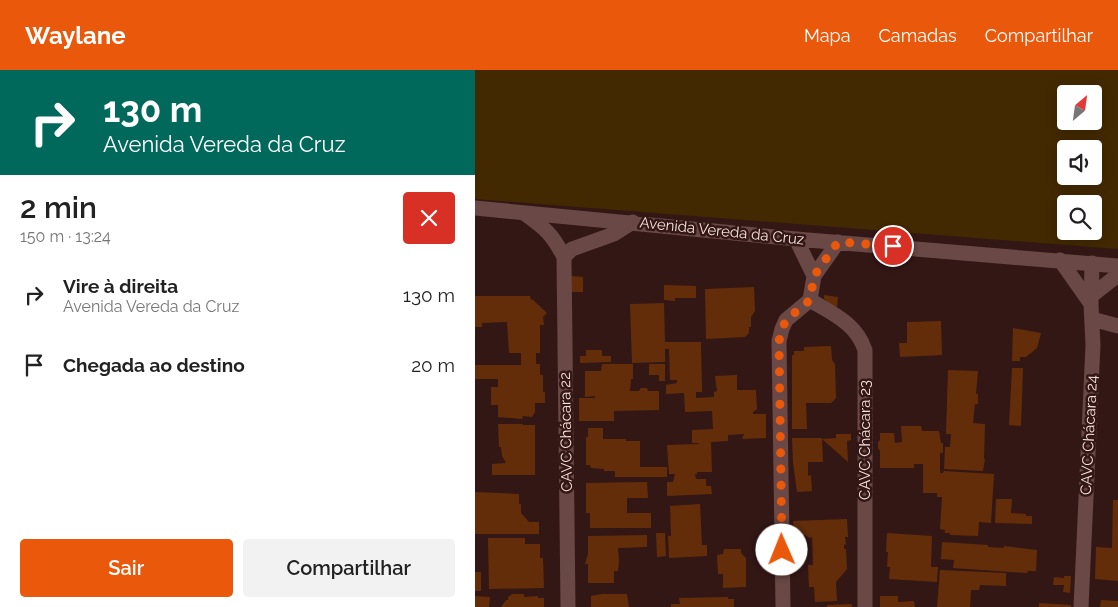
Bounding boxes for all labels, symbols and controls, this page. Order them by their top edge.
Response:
text: Waylane [25,21,126,50]
text: Mapa [804,25,850,46]
text: Camadas [878,25,957,46]
text: Compartilhar [985,25,1093,46]
north arrow [1057,85,1103,130]
map controls [1057,85,1102,240]
text: 130 m [103,89,202,130]
icon: right [20,90,85,155]
text: Avenida Vereda da Cruz [103,131,346,157]
button: sound [1057,140,1102,185]
text: 2 min [20,190,97,225]
button: close [403,192,455,244]
button: search [1057,195,1102,240]
street label: Avenida Vereda da Cruz [639,213,805,249]
pin [872,225,914,267]
text: 150 m · 13:24 [20,227,111,246]
icon: arrive [879,232,907,260]
text: Vire à direita [63,275,178,297]
icon: right [20,281,48,309]
text: 130 m [403,284,455,306]
text: Avenida Vereda da Cruz [63,297,239,316]
icon: arrive [20,351,48,379]
text: Chegada ao destino [63,354,245,376]
text: 20 m [411,354,455,376]
street label: CAVC Chácara 22 [556,372,576,492]
street label: CAVC Chácara 24 [1077,375,1101,495]
street label: CAVC Chácara 23 [856,380,874,500]
position arrow [755,523,807,575]
button: Sair [20,539,233,597]
button: Compartilhar [243,539,455,597]

